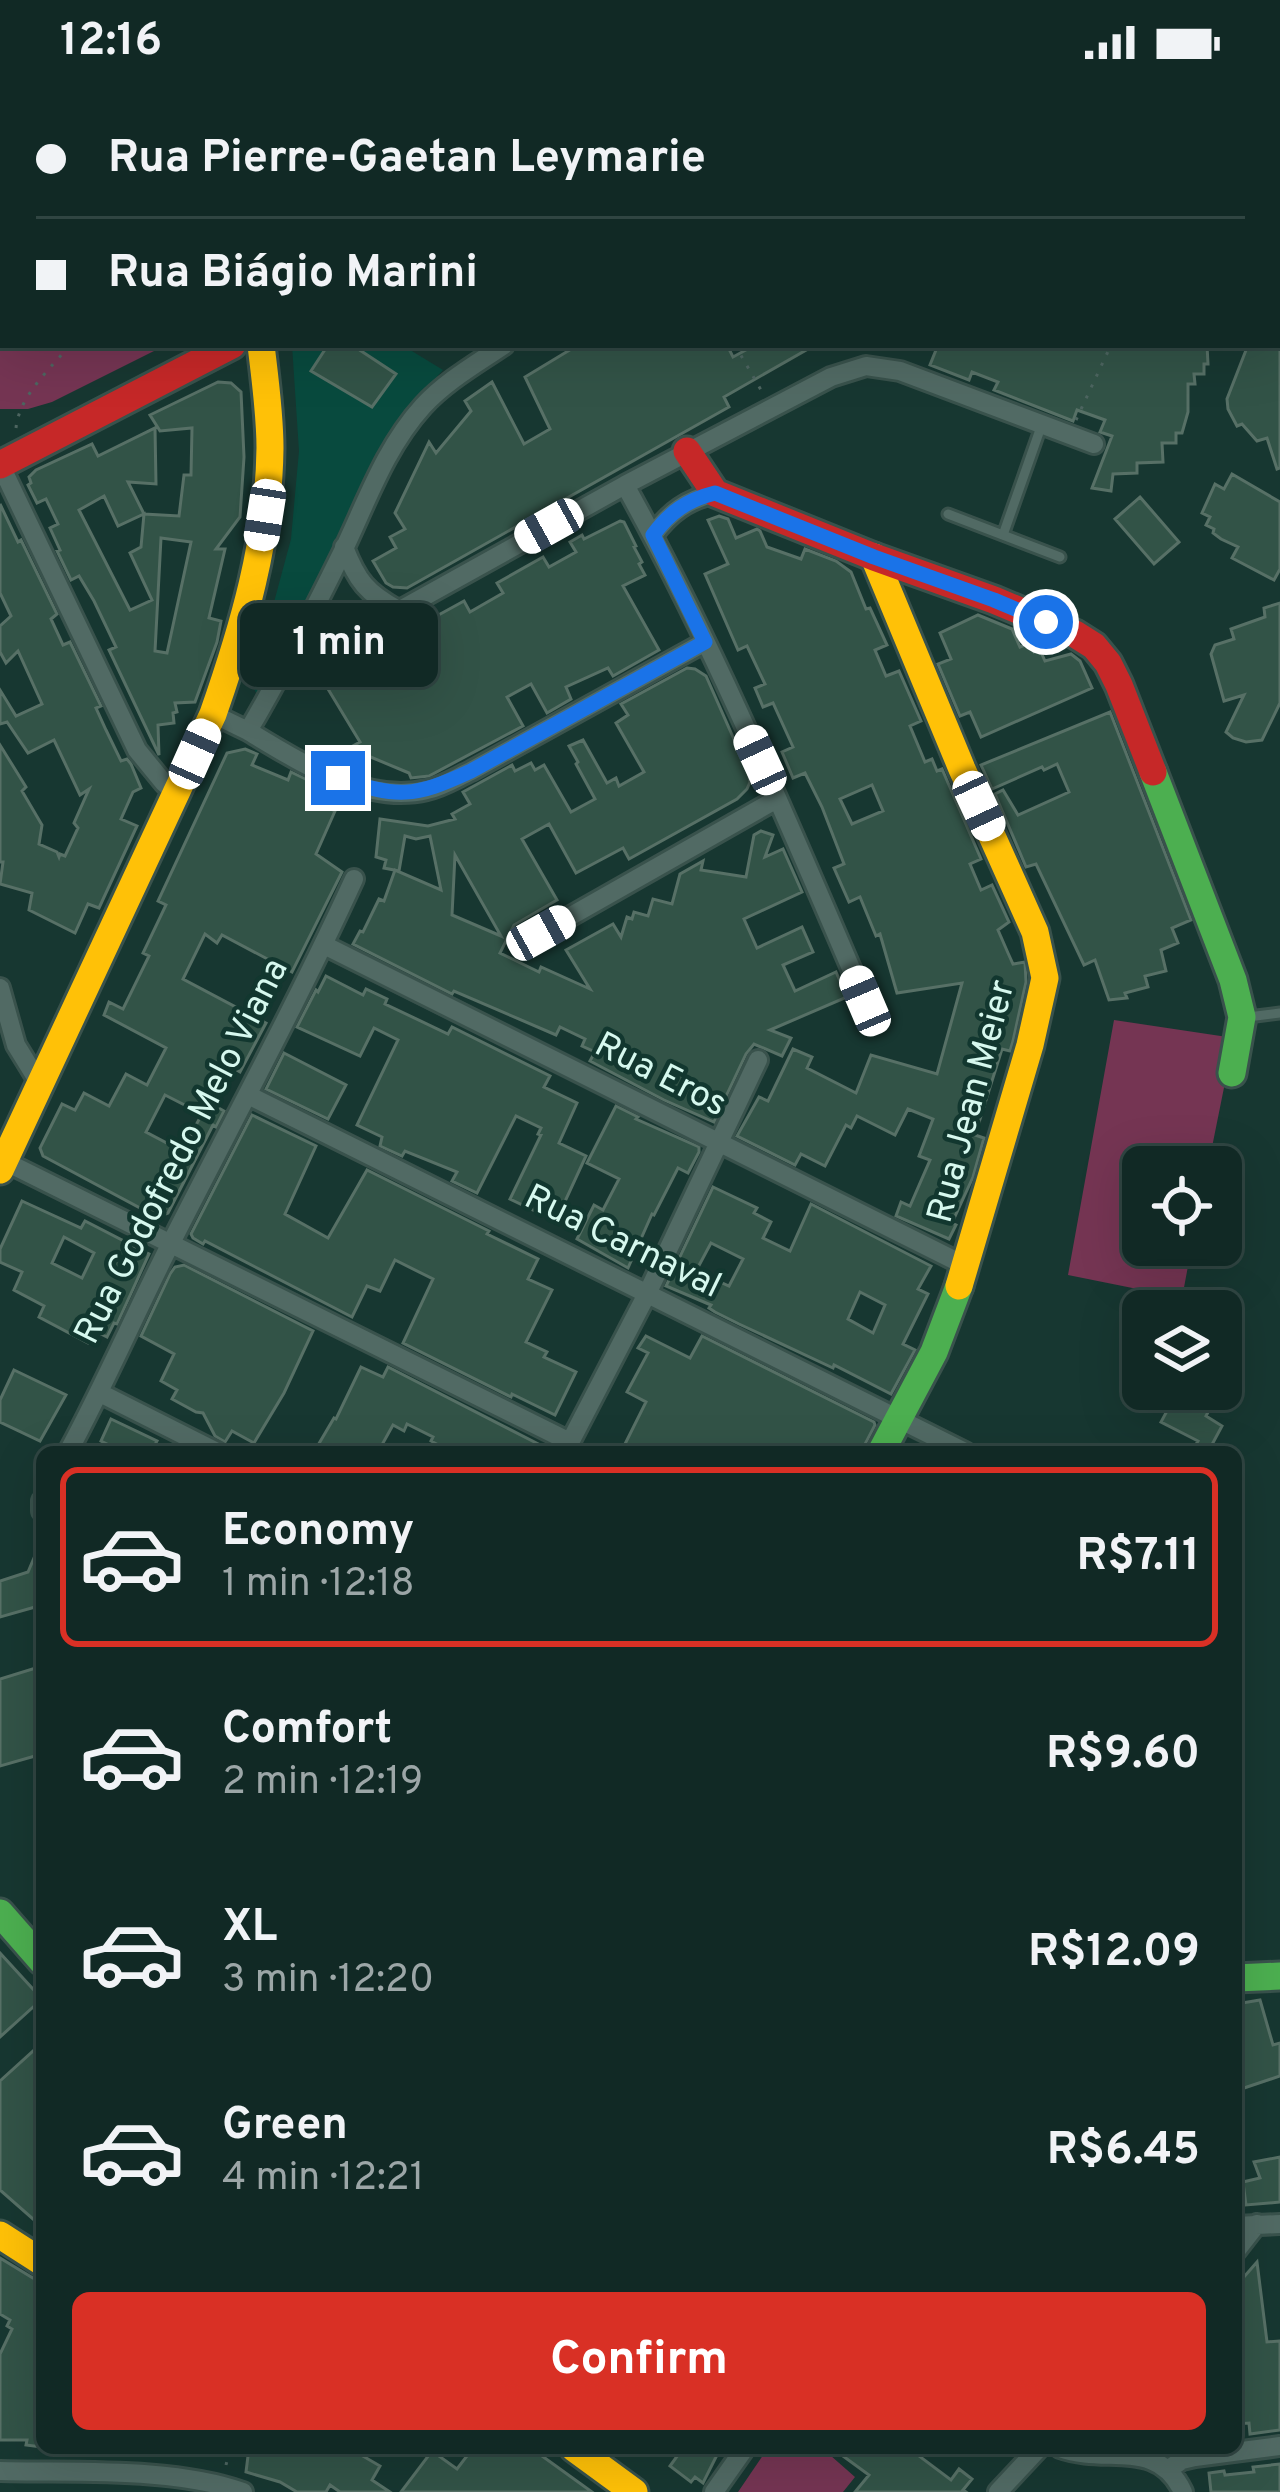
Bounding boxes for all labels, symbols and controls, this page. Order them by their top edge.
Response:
text: 12:16 [60,14,162,71]
text: Rua Pierre-Gaetan Leymarie [108,131,706,188]
text: Rua Biágio Marini [108,246,478,303]
car [242,477,288,553]
car [509,493,589,559]
route start [1019,595,1073,649]
callout: 1 min [239,604,437,688]
text: 1 min [292,620,386,669]
car [164,714,226,794]
car [728,720,792,800]
route end [311,751,365,805]
car [947,766,1011,846]
car [501,900,581,966]
street label: Rua Godofredo Melo Viana [66,951,300,1353]
car [834,961,896,1041]
street label: Rua Jean Meier [918,976,1028,1228]
street label: Rua Eros [586,1023,734,1129]
map controls [1122,1146,1242,1410]
button: locate [1122,1146,1242,1266]
street label: Rua Carnaval [516,1176,728,1310]
button: layers [1122,1290,1242,1410]
icon: car [78,1503,186,1611]
text: Economy [222,1504,414,1561]
text: R$7.11 [1076,1529,1200,1586]
text: 1 min · 12:18 [222,1561,415,1610]
icon: car [78,1701,186,1809]
text: Comfort [222,1702,392,1759]
text: R$9.60 [1046,1727,1200,1784]
text: 2 min · 12:19 [222,1759,423,1808]
icon: car [78,1899,186,2007]
text: XL [222,1900,277,1957]
text: R$12.09 [1028,1925,1200,1982]
text: 3 min · 12:20 [222,1957,434,2006]
icon: car [78,2097,186,2205]
text: Green [222,2098,348,2155]
text: R$6.45 [1047,2123,1200,2180]
text: 4 min · 12:21 [222,2155,424,2204]
button: Confirm [72,2292,1206,2430]

